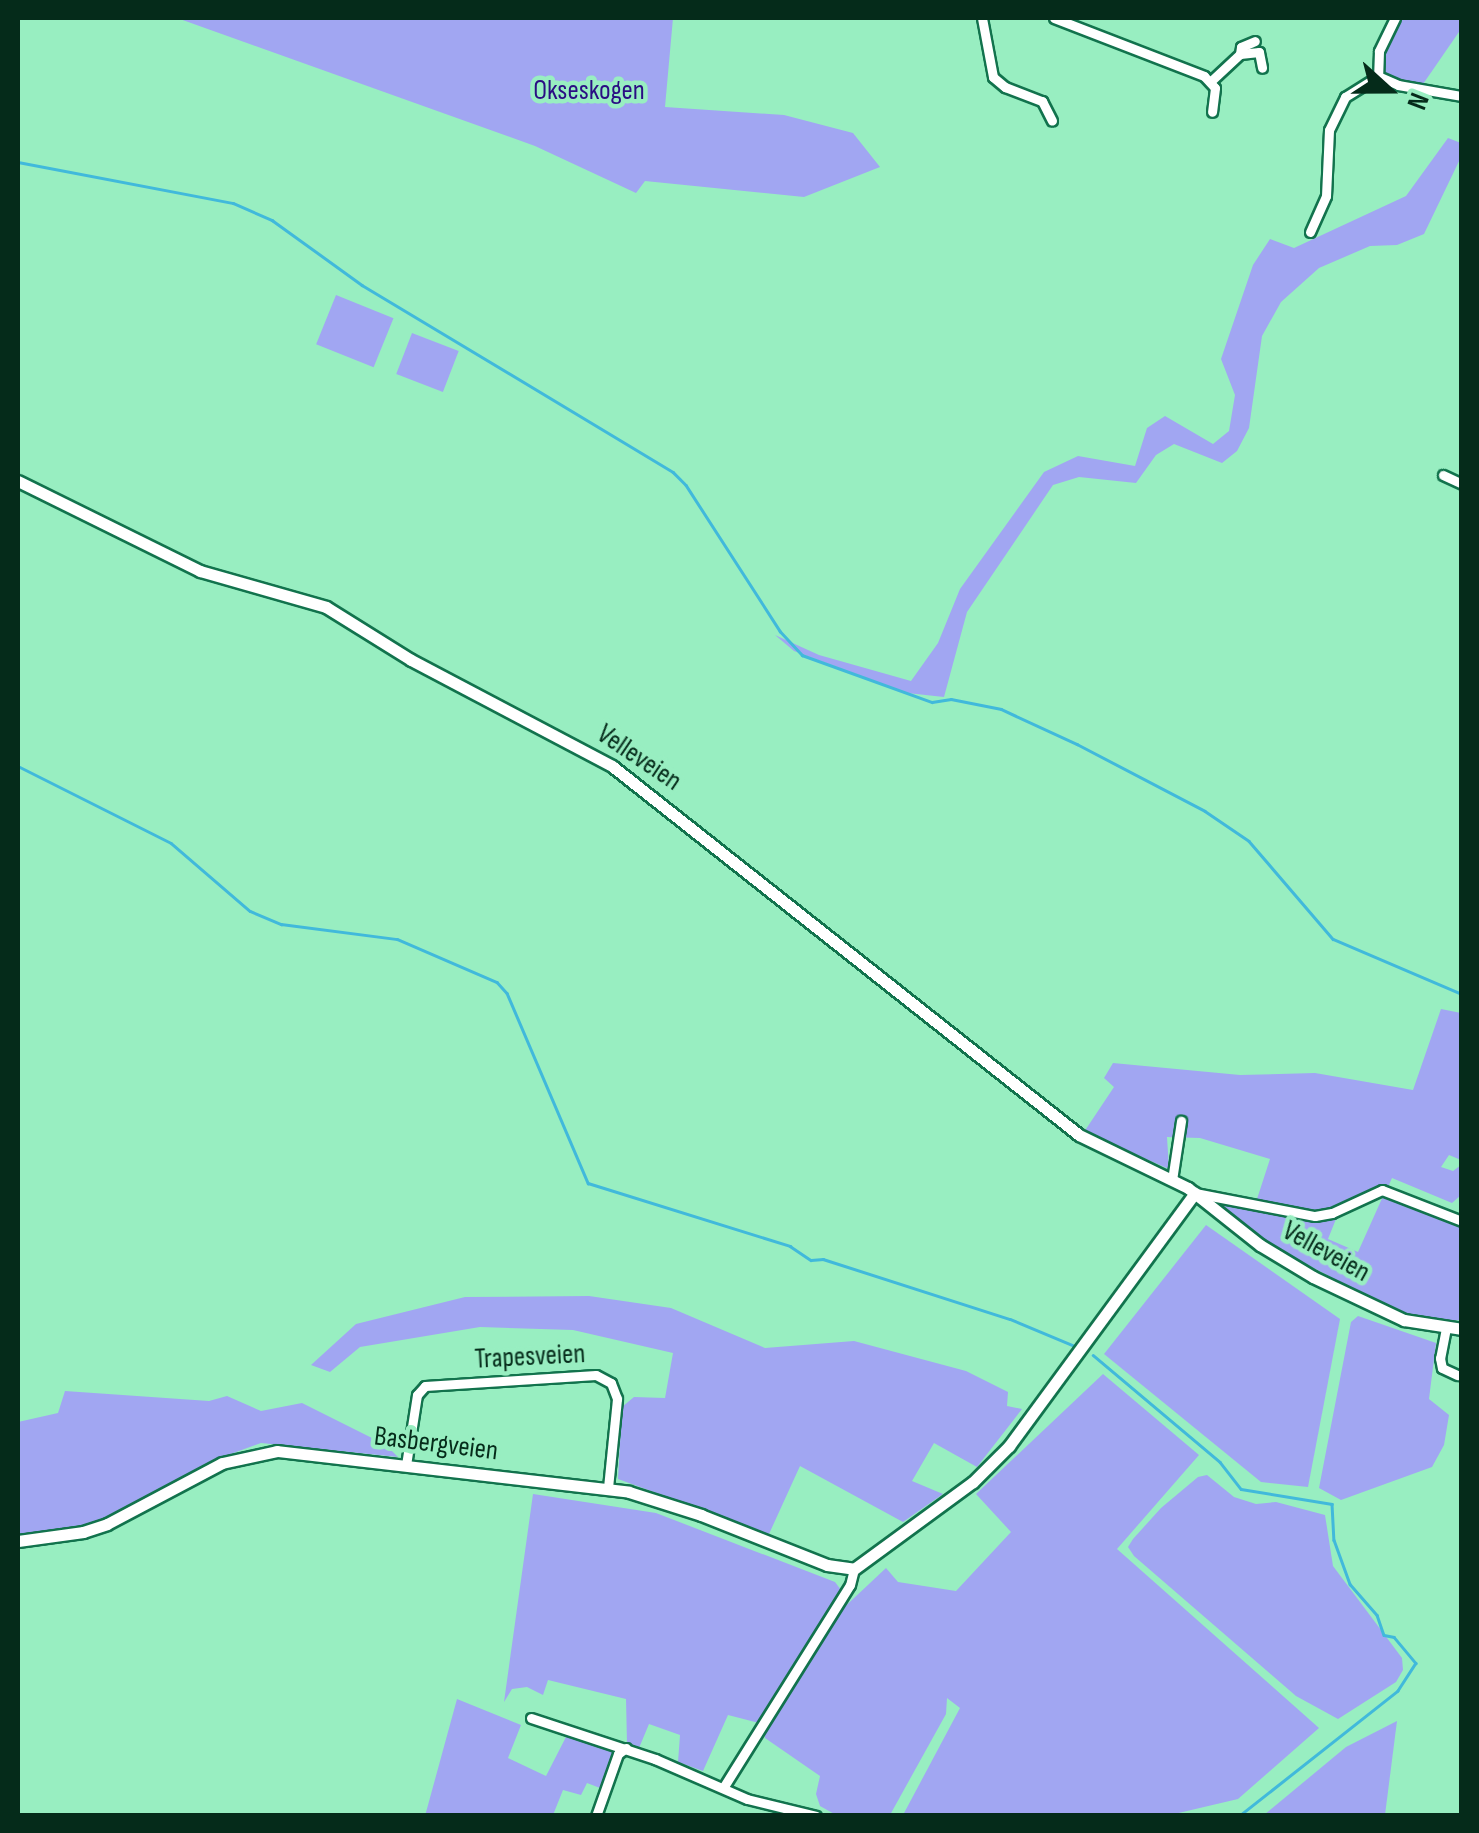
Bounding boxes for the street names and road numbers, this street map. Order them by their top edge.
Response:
street label: Velleveien [590,718,688,798]
street label: Velleveien [1276,1214,1376,1290]
street label: Trapesveien [474,1337,586,1377]
street label: Basbergveien [372,1420,500,1468]

